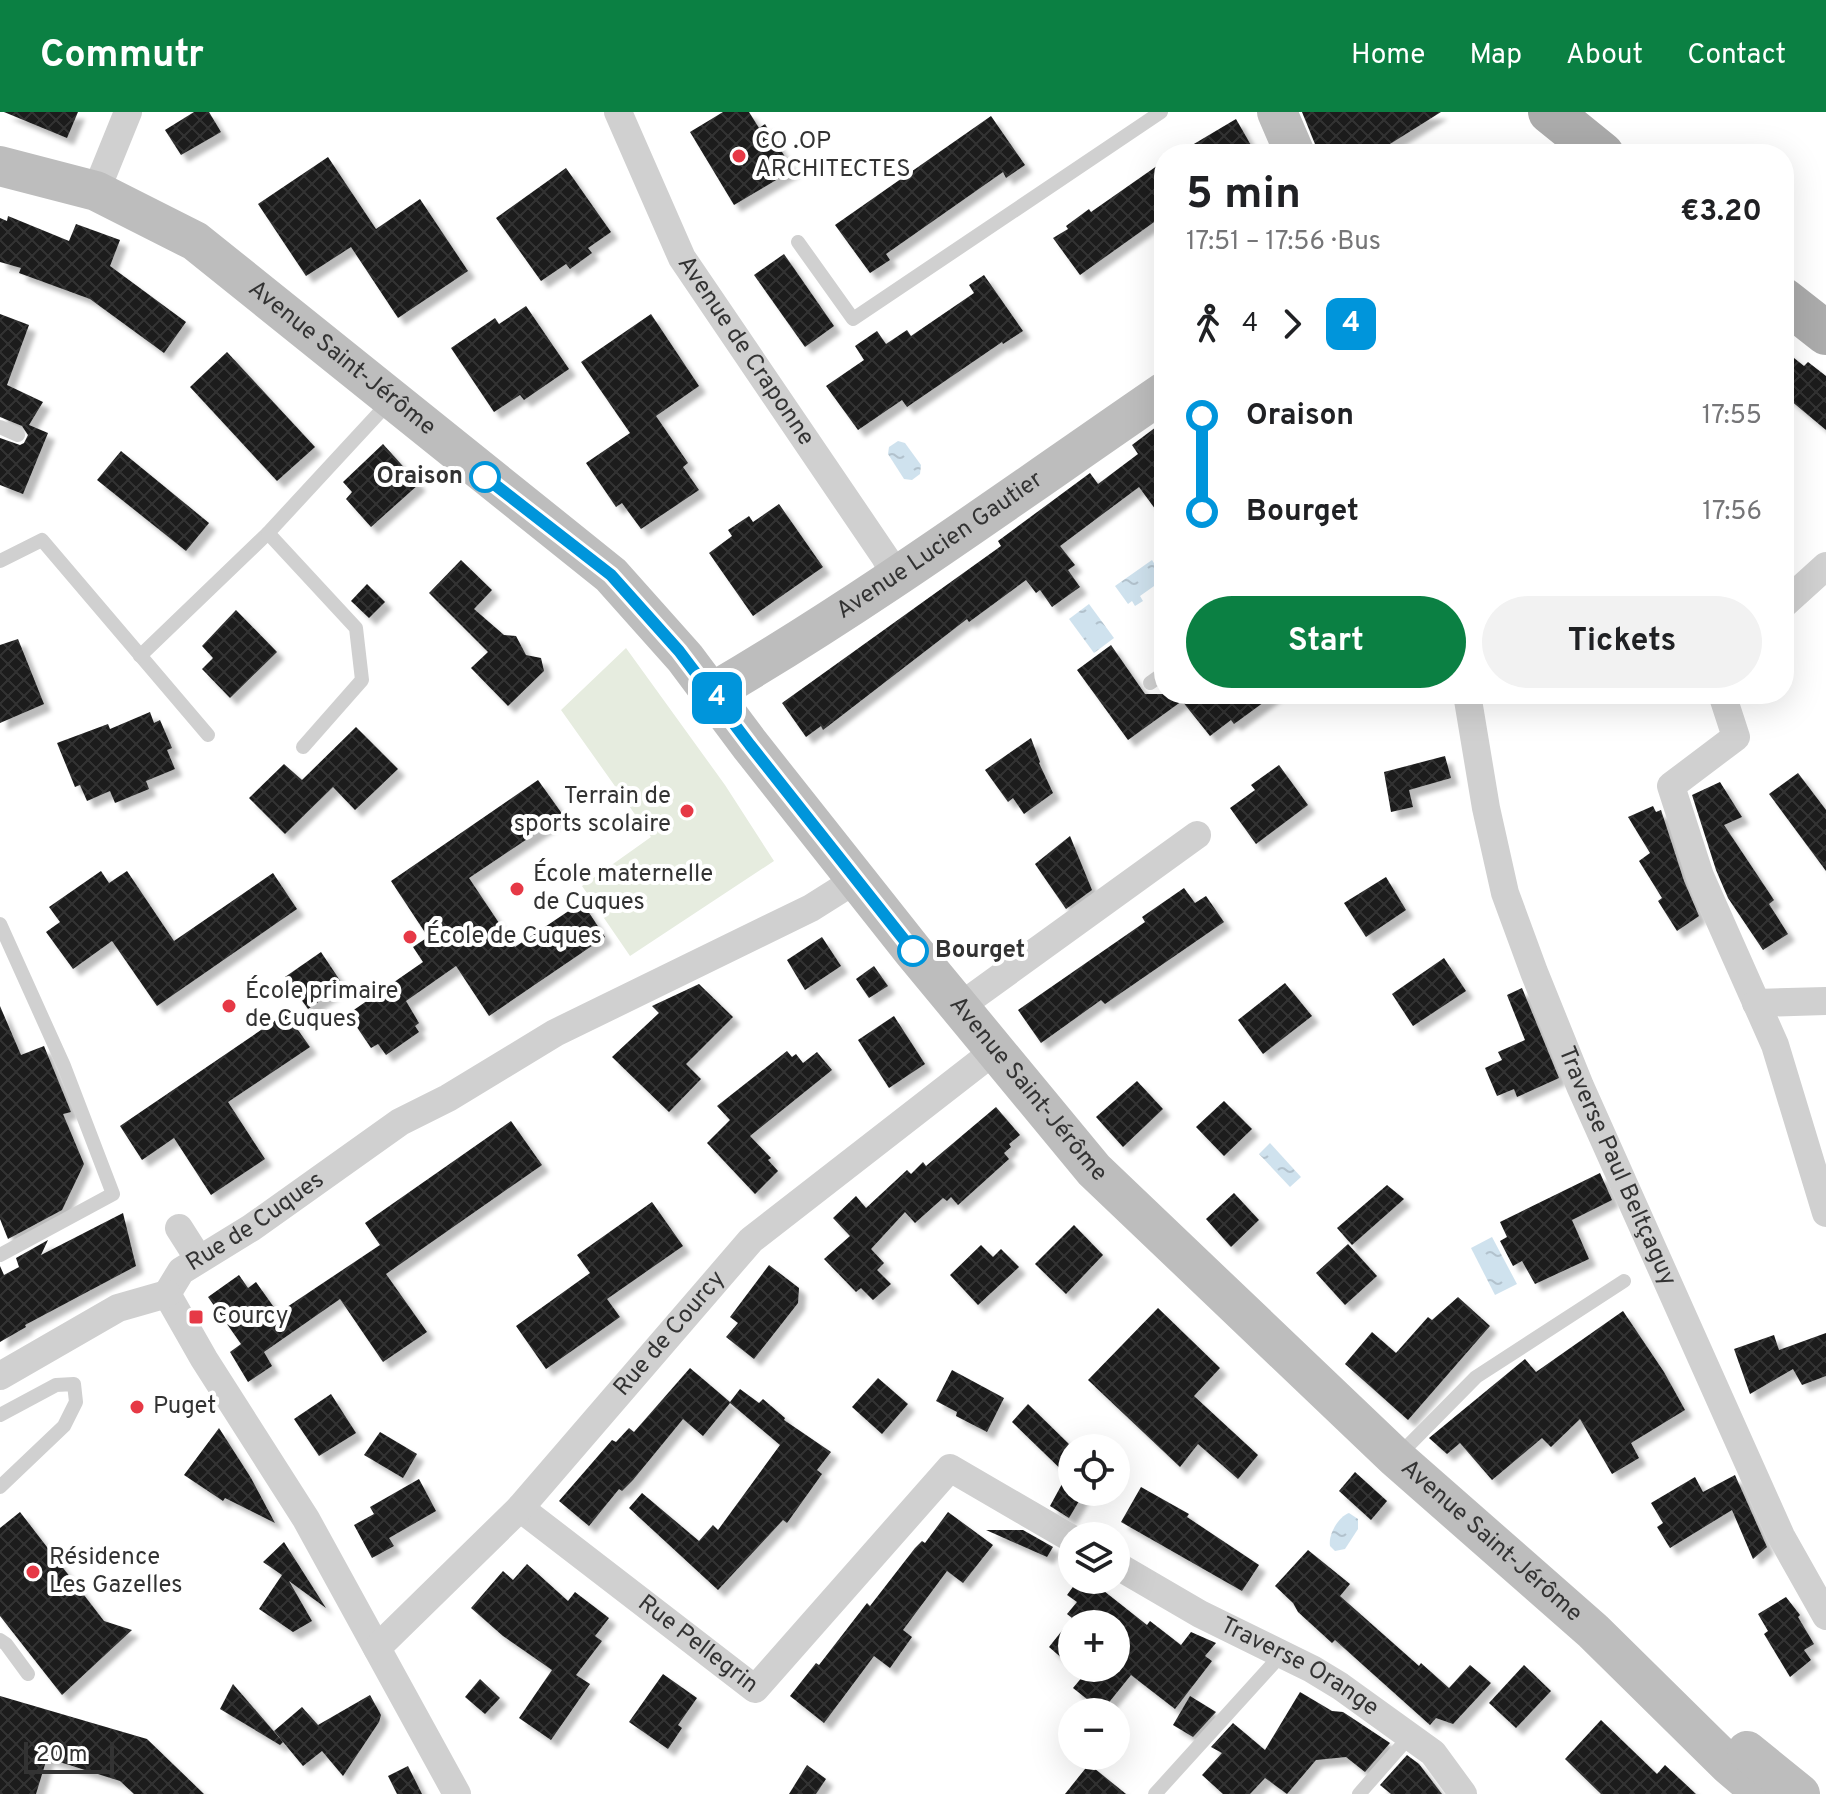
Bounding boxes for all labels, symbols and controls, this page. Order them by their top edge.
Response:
text: Commutr [40,32,204,81]
text: Home [1351,38,1425,74]
text: Map [1469,38,1522,74]
text: About [1566,38,1643,74]
text: Contact [1687,38,1786,74]
place label: CO .OP ARCHITECTES [755,127,911,185]
marker: CO .OP ARCHITECTES [730,147,748,165]
text: 5 min [1186,168,1301,224]
text: €3.20 [1680,194,1762,231]
text: 17:51 – 17:56 · Bus [1186,226,1381,259]
street label: Avenue de Craponne [670,250,820,452]
street label: Avenue Saint-Jérôme [242,274,441,443]
icon: walk [1186,302,1230,346]
icon: forward [1270,302,1314,346]
text: 4 [1342,306,1360,342]
text: 4 [1242,308,1258,341]
text: Oraison [1246,398,1354,435]
text: 17:55 [1702,400,1762,433]
place label: Oraison [377,462,463,492]
marker: Oraison [470,462,500,492]
street label: Avenue Lucien Gautier [831,465,1049,627]
text: Bourget [1246,494,1359,531]
text: 17:56 [1702,496,1762,529]
button: Start [1186,596,1466,688]
button: Tickets [1482,596,1762,688]
line badge: 4 [691,672,743,724]
text: 4 [708,680,726,716]
place label: Terrain de sports scolaire [514,782,671,840]
marker: Terrain de sports scolaire [678,802,696,820]
place label: École maternelle de Cuques [533,858,713,918]
marker: École maternelle de Cuques [508,880,526,898]
place label: École de Cuques [426,920,602,952]
marker: École de Cuques [401,928,419,946]
marker: Bourget [898,936,928,966]
place label: Bourget [935,936,1025,966]
place label: École primaire de Cuques [245,975,399,1035]
street label: Avenue Saint-Jérôme [942,991,1113,1189]
marker: École primaire de Cuques [220,997,238,1015]
street label: Traverse Paul Beltçaguy [1551,1042,1682,1291]
street label: Rue de Cuques [181,1166,330,1279]
street label: Rue de Courcy [608,1265,732,1403]
place label: Courcy [212,1302,288,1332]
marker: Courcy [187,1308,205,1326]
place label: Puget [153,1392,216,1422]
marker: Puget [128,1398,146,1416]
map controls [1058,1434,1130,1770]
button: locate [1058,1434,1130,1506]
street label: Avenue Saint-Jérôme [1394,1454,1588,1629]
button: layers [1058,1522,1130,1594]
place label: Résidence Les Gazelles [49,1543,182,1601]
marker: Résidence Les Gazelles [24,1563,42,1581]
street label: Rue Pellegrin [631,1589,764,1701]
button: + [1058,1610,1130,1682]
street label: Traverse Orange [1215,1611,1384,1724]
button: − [1058,1698,1130,1770]
scale bar [24,1738,114,1774]
text: 20 m [36,1742,87,1769]

